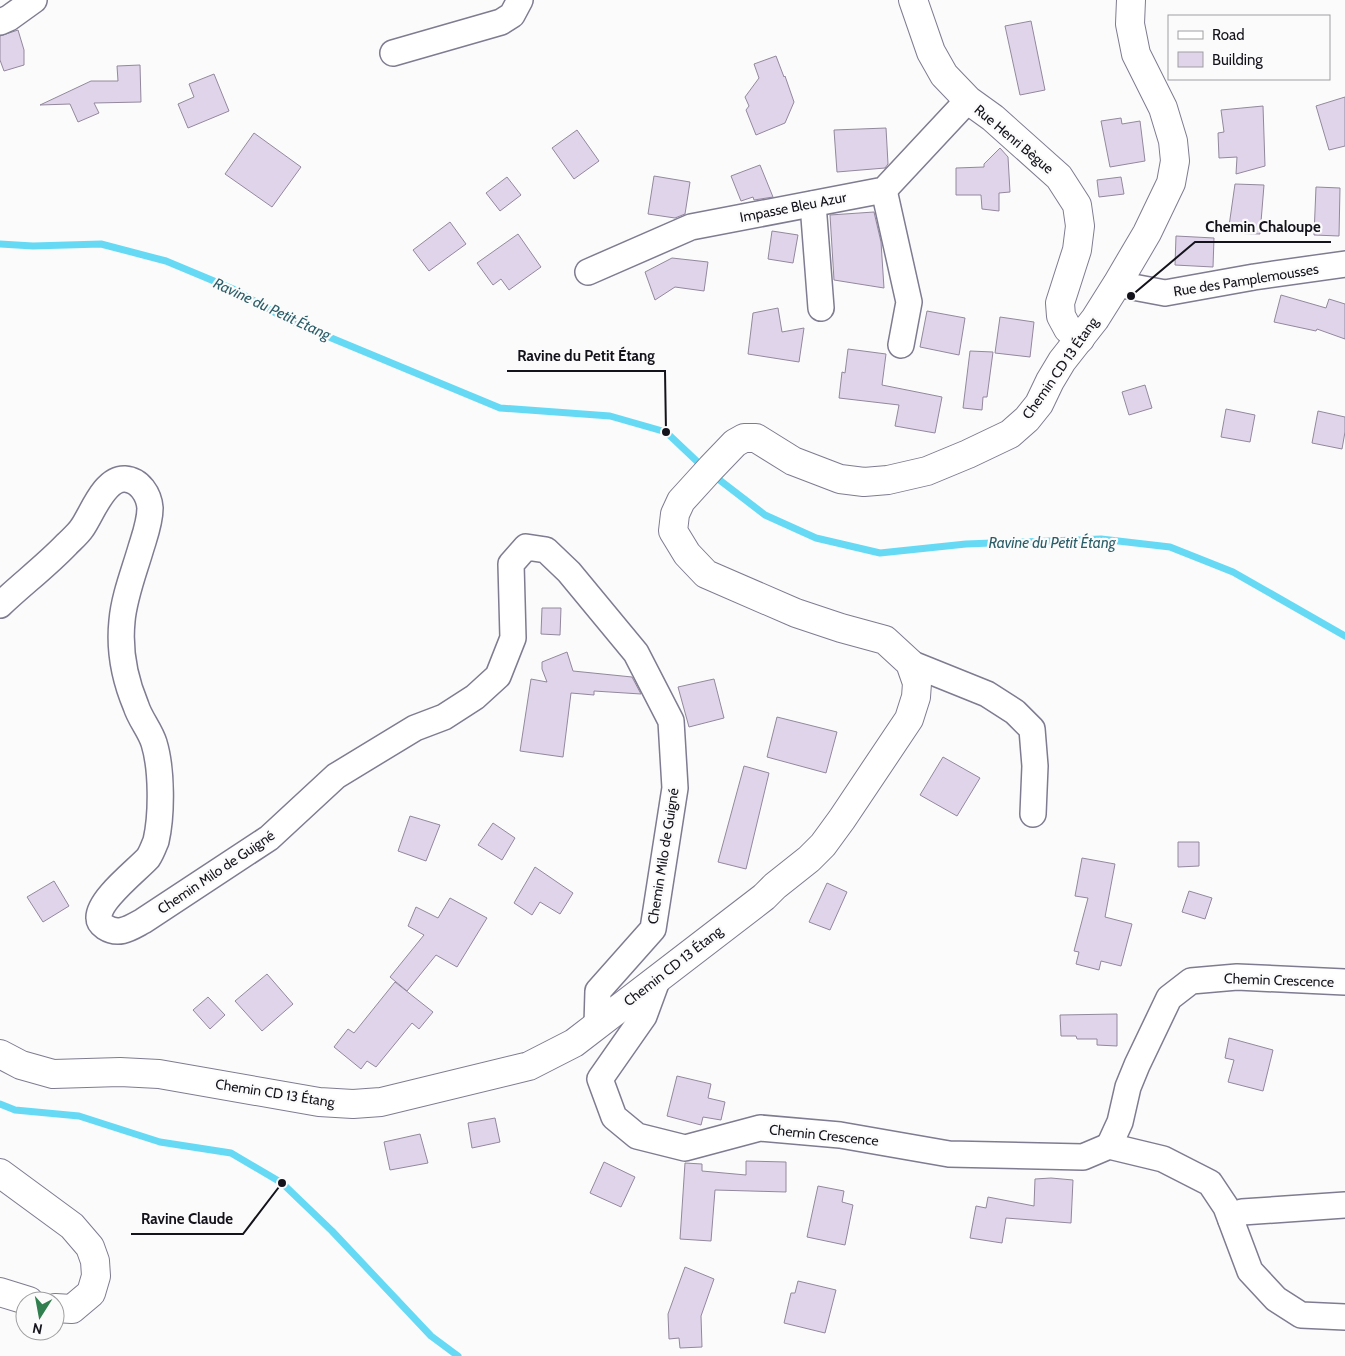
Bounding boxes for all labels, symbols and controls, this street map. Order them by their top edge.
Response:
legend [1168,15,1330,80]
text: Road [1212,26,1245,44]
text: Building [1212,51,1263,69]
street label: Rue Henri Bègue [971,101,1057,177]
street label: Impasse Bleu Azur [738,188,848,226]
callout: Chemin Chaloupe [1195,212,1331,242]
text: Chemin Chaloupe [1205,218,1321,236]
street label: Rue des Pamplemousses [1172,260,1320,300]
water label: Ravine du Petit Étang [211,272,335,344]
street label: Chemin CD 13 Étang [1018,313,1103,423]
callout: Ravine du Petit Étang [507,341,665,371]
text: Ravine du Petit Étang [517,346,655,365]
water label: Ravine du Petit Étang [988,532,1117,552]
street label: Chemin Milo de Guigné [643,787,683,925]
street label: Chemin Milo de Guigné [154,826,278,918]
street label: Chemin CD 13 Étang [620,921,727,1010]
street label: Chemin Crescence [1224,969,1334,991]
street label: Chemin CD 13 Étang [214,1075,337,1111]
street label: Chemin Crescence [768,1120,880,1150]
callout: Ravine Claude [131,1204,243,1234]
text: Ravine Claude [141,1210,233,1228]
north arrow [15,1291,65,1341]
text: N [31,1319,44,1339]

